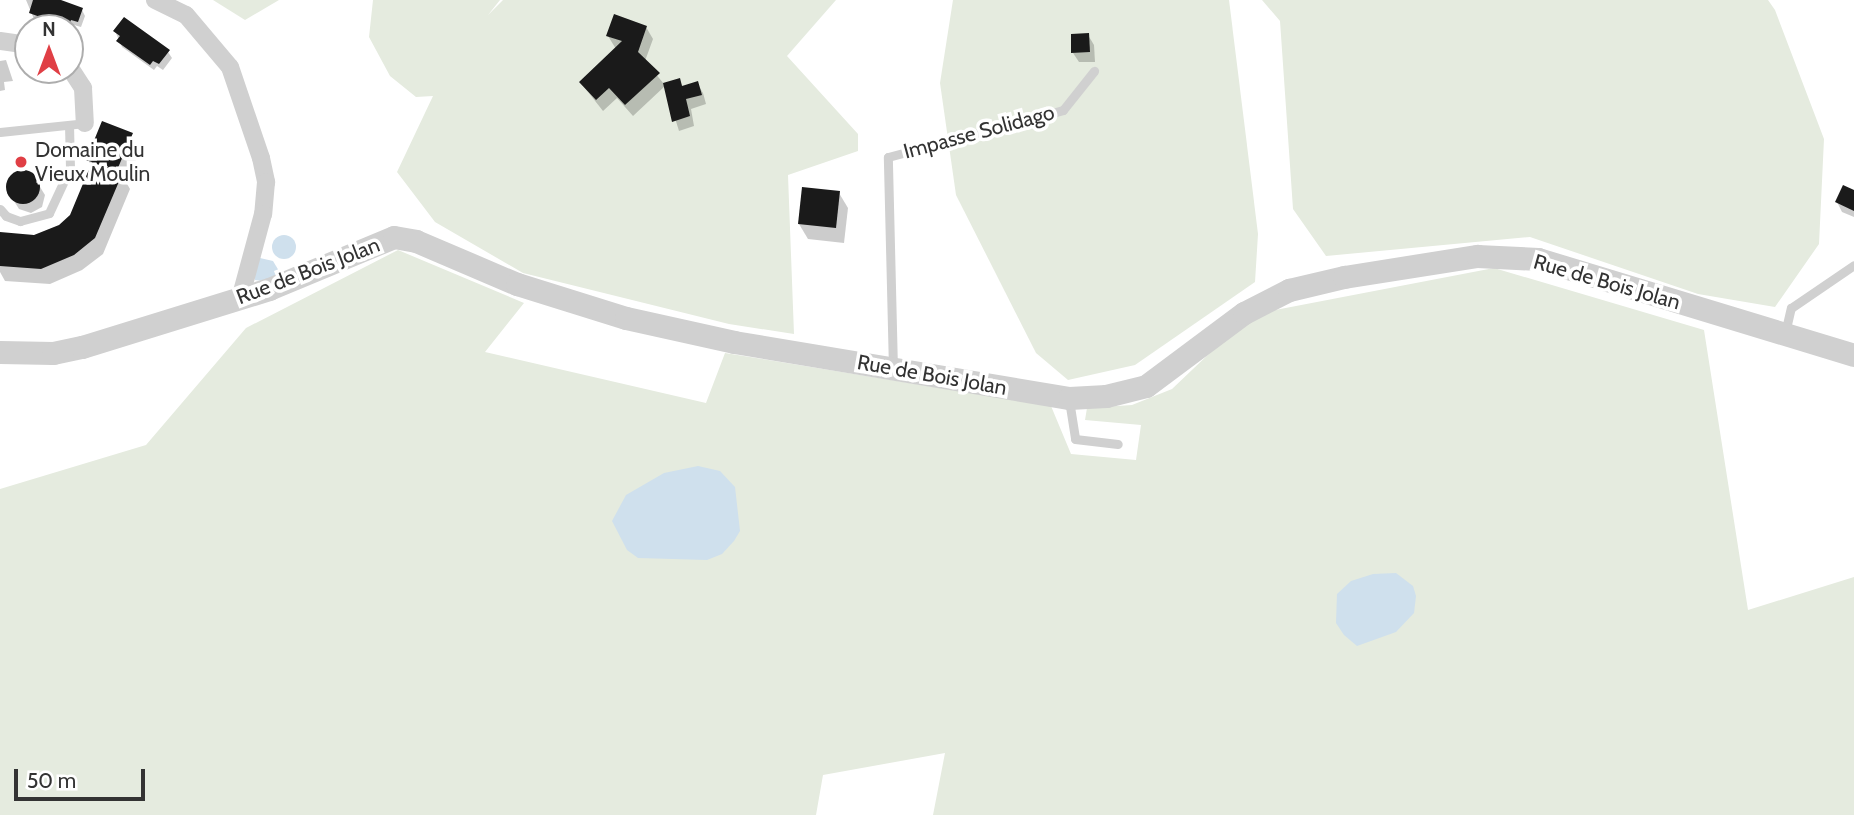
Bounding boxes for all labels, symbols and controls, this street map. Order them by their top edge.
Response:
north arrow [14,14,84,84]
text: N [42,18,56,41]
street label: Impasse Solidago [901,100,1057,164]
place label: Domaine du Vieux Moulin [35,137,150,187]
marker: Domaine du Vieux Moulin [13,154,29,170]
street label: Rue de Bois Jolan [233,232,383,310]
street label: Rue de Bois Jolan [1531,249,1683,315]
street label: Rue de Bois Jolan [855,349,1009,401]
scale bar [18,756,149,800]
text: 50 m [27,768,76,793]

